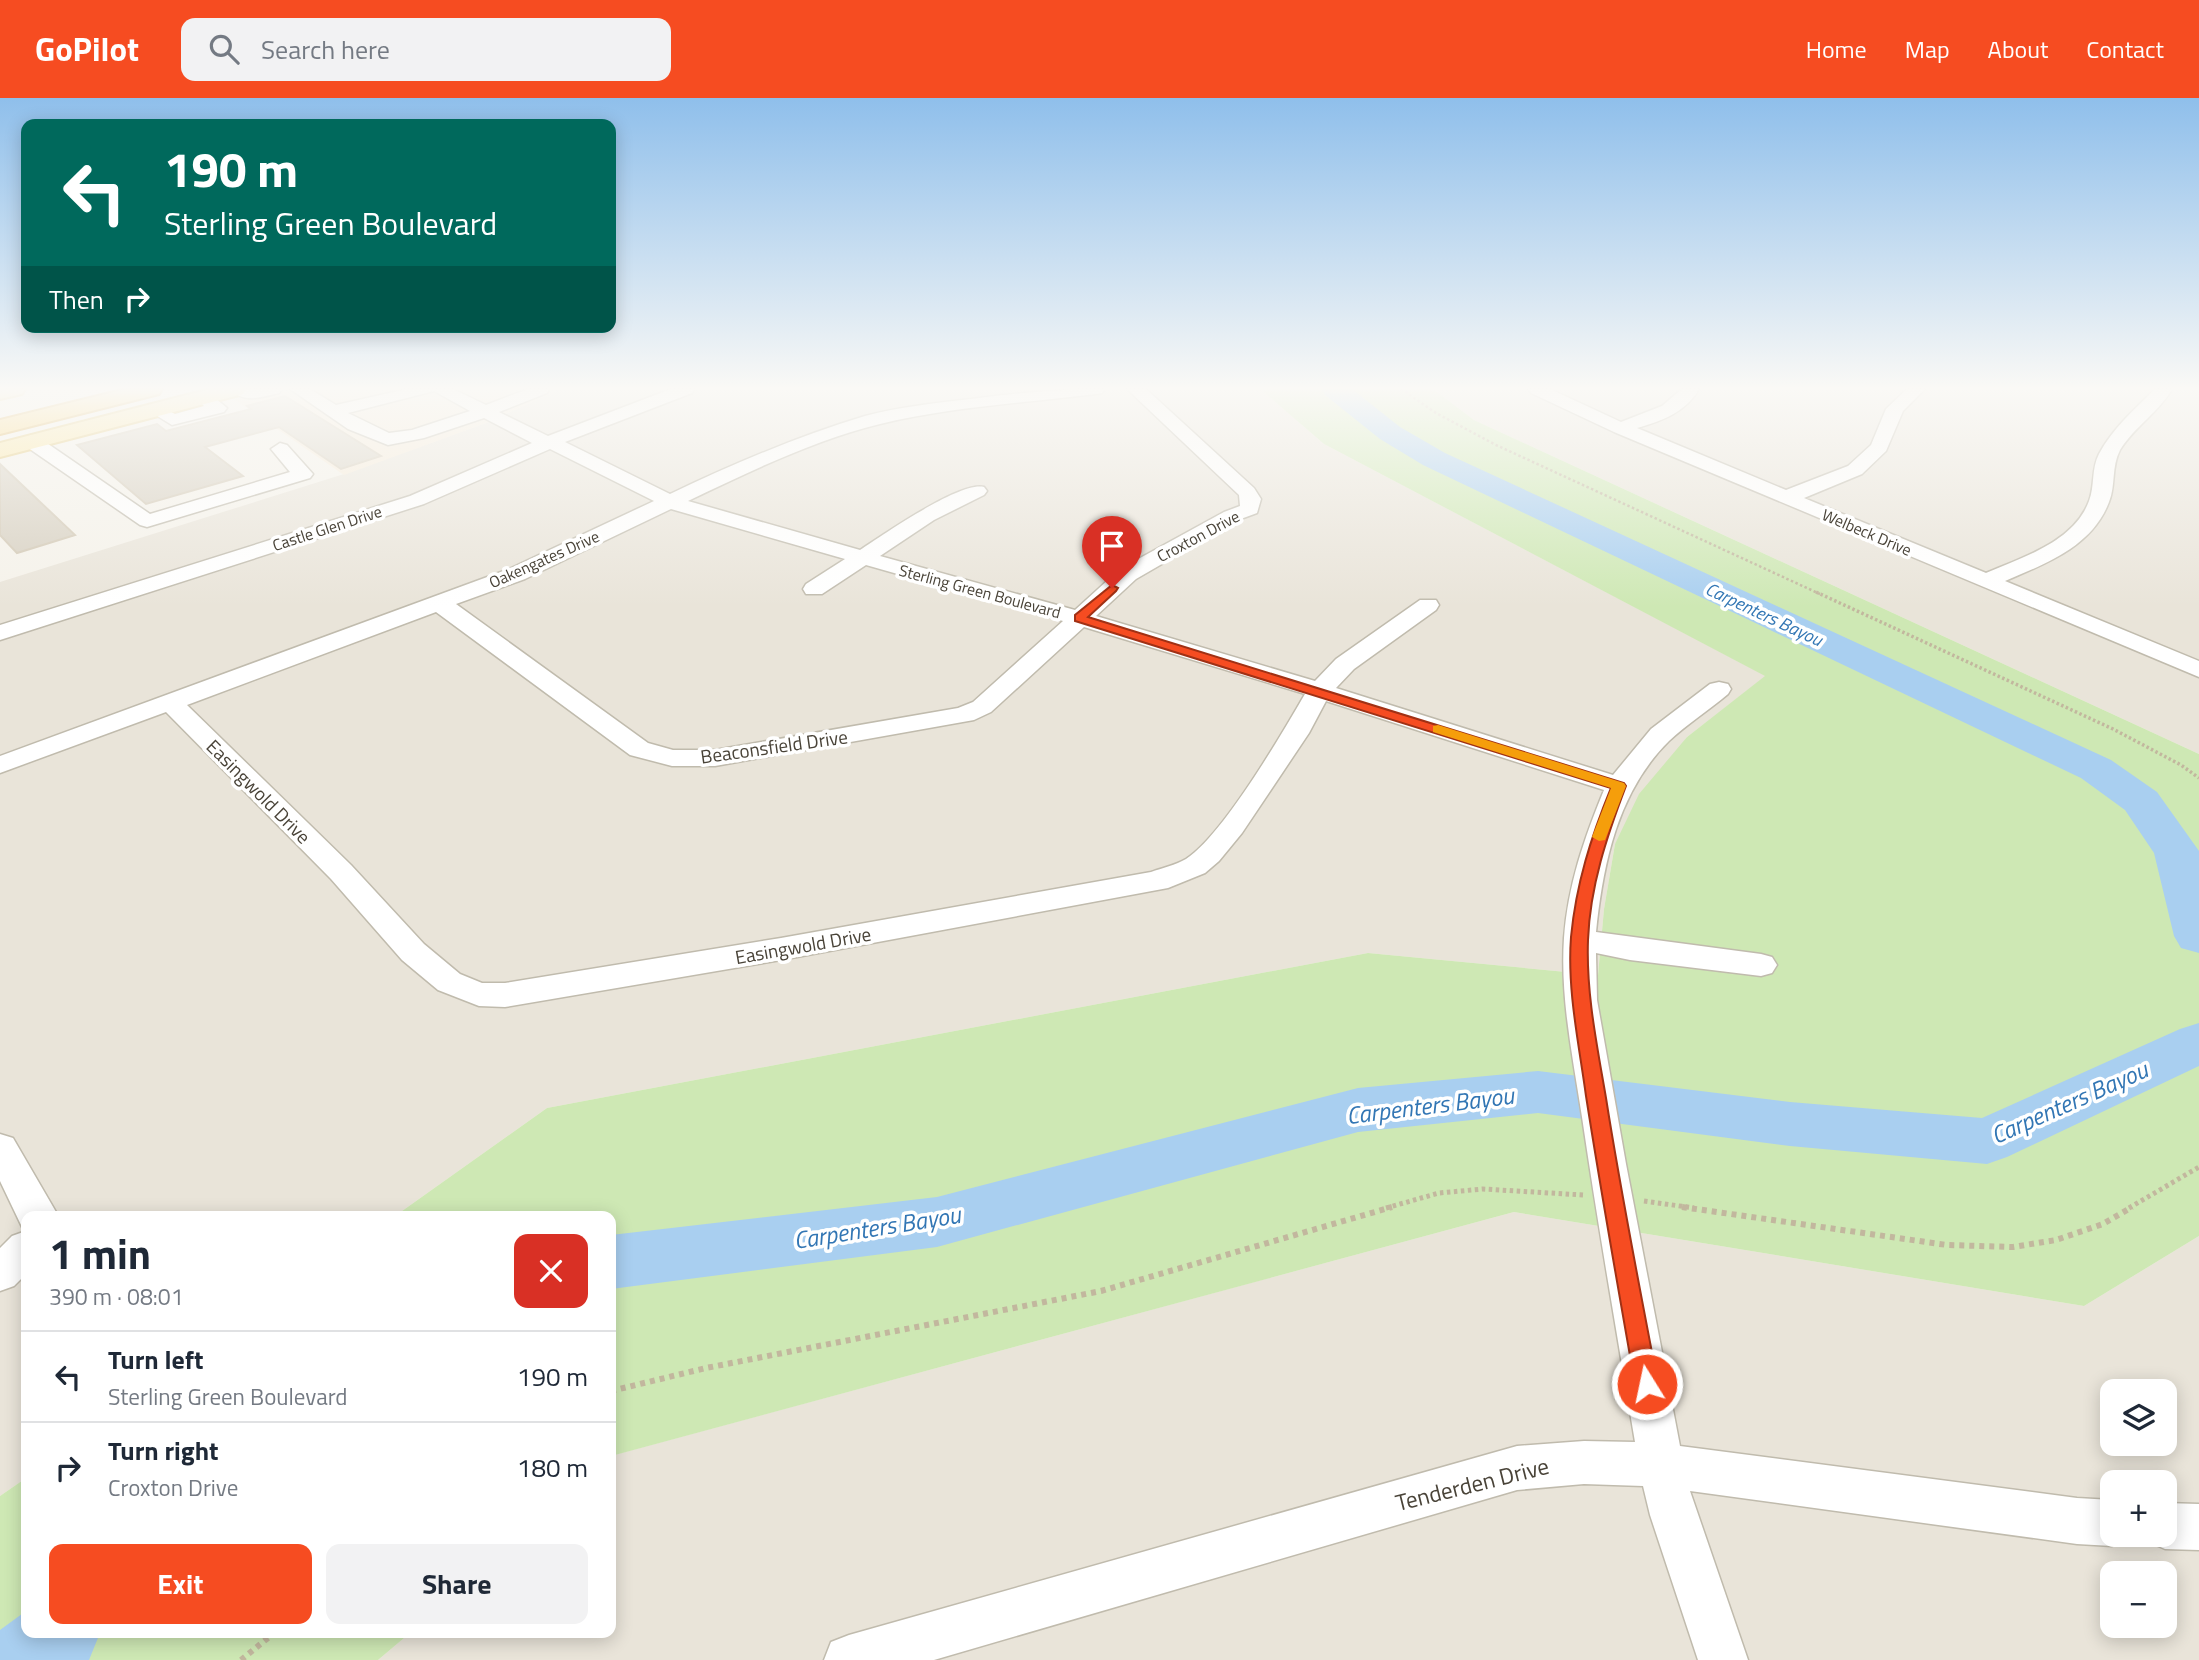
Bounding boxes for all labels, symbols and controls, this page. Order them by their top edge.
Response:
search box [181,18,671,81]
text: GoPilot [35,24,139,74]
icon: search [205,30,243,68]
text: Search here [261,30,390,69]
text: Home [1806,31,1867,67]
text: Map [1905,31,1950,67]
text: About [1988,31,2048,67]
text: Contact [2086,31,2164,67]
text: 190 m [164,131,298,206]
icon: left [49,147,140,238]
text: Sterling Green Boulevard [164,199,497,247]
text: Then [49,280,104,319]
icon: right [118,280,156,318]
street label: Castle Glen Drive [269,499,385,557]
street label: Welbeck Drive [1818,502,1916,562]
street label: Croxton Drive [1152,504,1244,568]
pin [1082,516,1142,588]
street label: Oakengates Drive [485,524,603,594]
icon: arrive [1093,527,1131,565]
street label: Sterling Green Boulevard [896,558,1064,624]
water label: Carpenters Bayou [1701,575,1828,653]
street label: Beaconsfield Drive [699,721,849,771]
street label: Easingwold Drive [200,732,318,850]
street label: Easingwold Drive [733,919,873,971]
water label: Carpenters Bayou [1985,1050,2155,1153]
water label: Carpenters Bayou [1344,1077,1518,1133]
water label: Carpenters Bayou [791,1196,965,1258]
text: 1 min [49,1221,151,1285]
button: close [514,1234,588,1308]
text: 390 m · 08:01 [49,1279,184,1314]
text: Turn left [108,1340,203,1379]
position arrow [1610,1347,1684,1421]
text: 190 m [517,1357,588,1396]
icon: left [49,1358,87,1396]
text: Sterling Green Boulevard [108,1379,348,1414]
map controls [2100,1379,2177,1638]
button: layers [2100,1379,2177,1456]
text: Turn right [108,1431,219,1470]
text: 180 m [517,1448,588,1487]
street label: Tenderden Drive [1392,1448,1552,1520]
icon: right [49,1449,87,1487]
text: Croxton Drive [108,1470,238,1505]
button: + [2100,1470,2177,1547]
button: Exit [49,1544,312,1624]
button: Share [326,1544,588,1624]
button: − [2100,1561,2177,1638]

